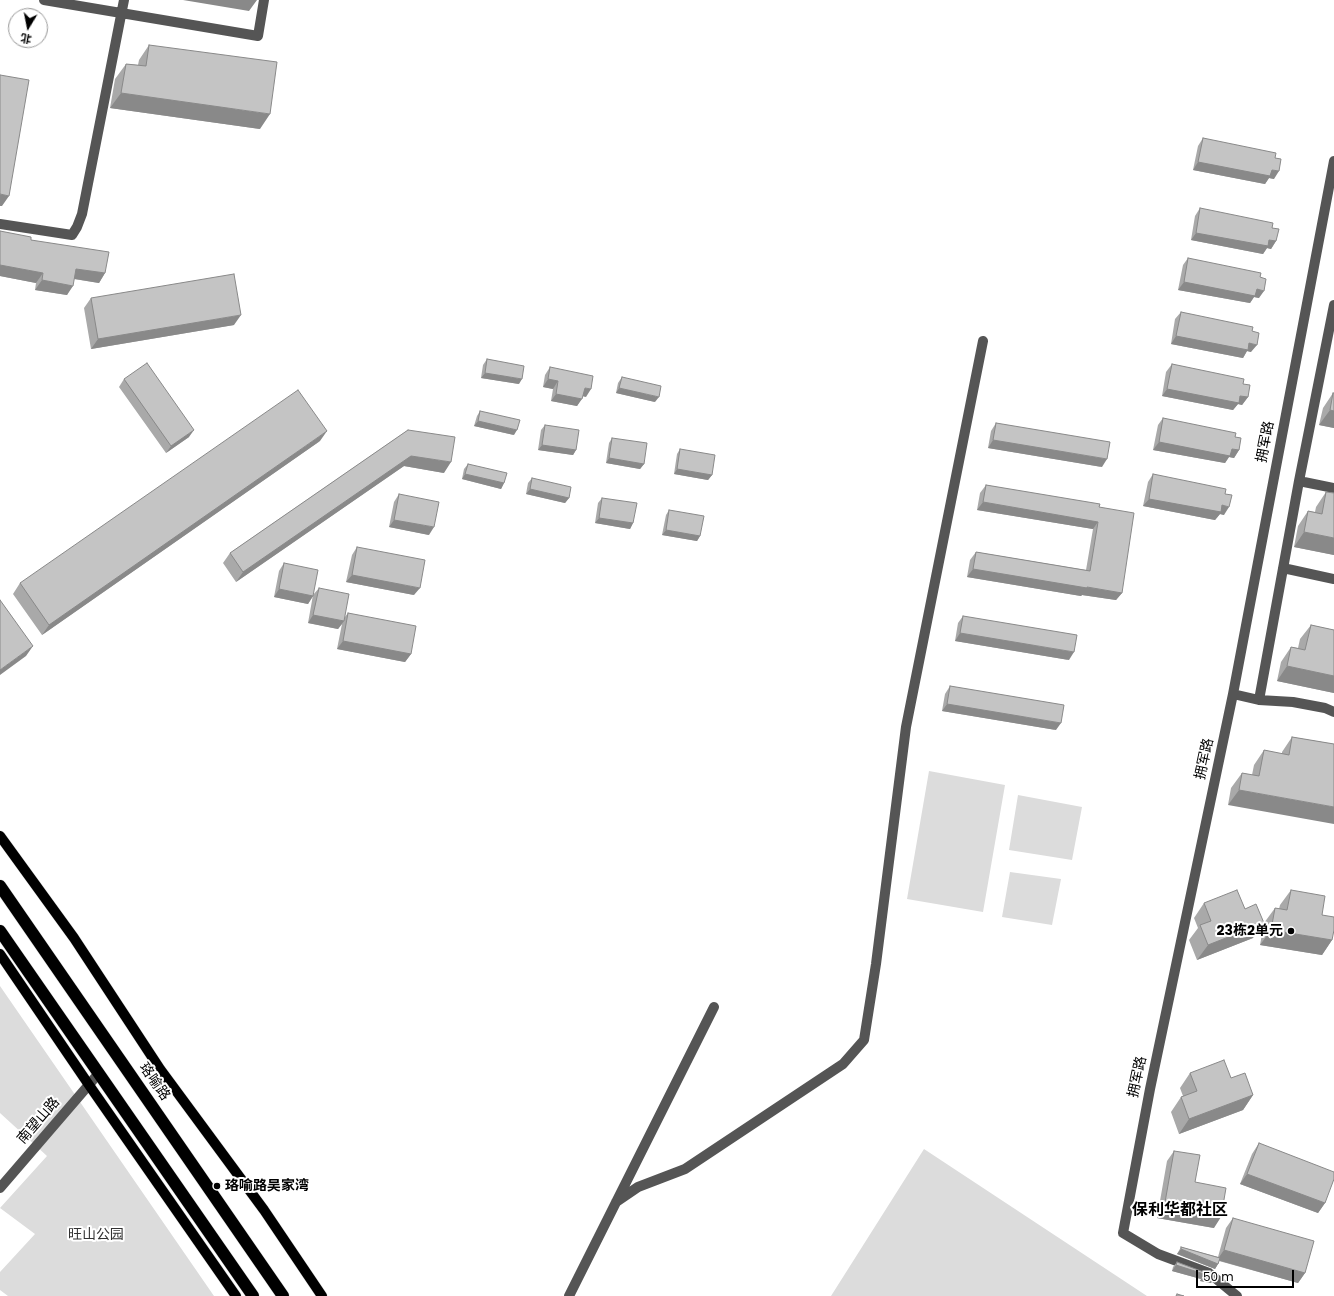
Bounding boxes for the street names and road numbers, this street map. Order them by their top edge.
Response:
street label: 拥军路 [1254,420,1278,464]
street label: 拥军路 [1192,737,1218,781]
street label: 拥军路 [1125,1055,1151,1099]
street label: 珞喻路 [135,1060,173,1104]
street label: 南望山路 [14,1094,64,1148]

